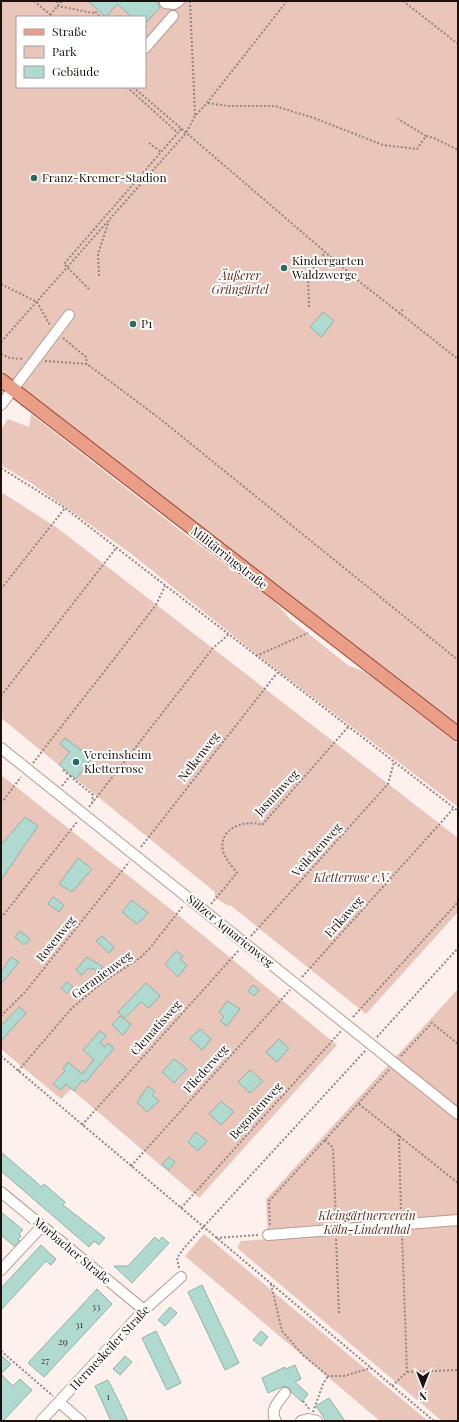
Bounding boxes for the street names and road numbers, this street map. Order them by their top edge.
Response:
street label: Militärringstraße [188,522,271,592]
street label: Nelkenweg [174,728,223,784]
street label: Jasminweg [250,765,302,820]
street label: Veilchenweg [287,818,345,880]
street label: Sülzer Aquarienweg [184,890,278,971]
street label: Erikaweg [321,892,366,940]
street label: Rosenweg [32,912,79,965]
street label: Geranienweg [68,946,135,1002]
street label: Clematisweg [126,996,185,1058]
street label: Fliederweg [179,1040,232,1096]
street label: Begonienweg [225,1078,286,1142]
street label: Morbacher Straße [30,1213,115,1287]
street label: Hermeskeiler Straße [66,1301,153,1393]

